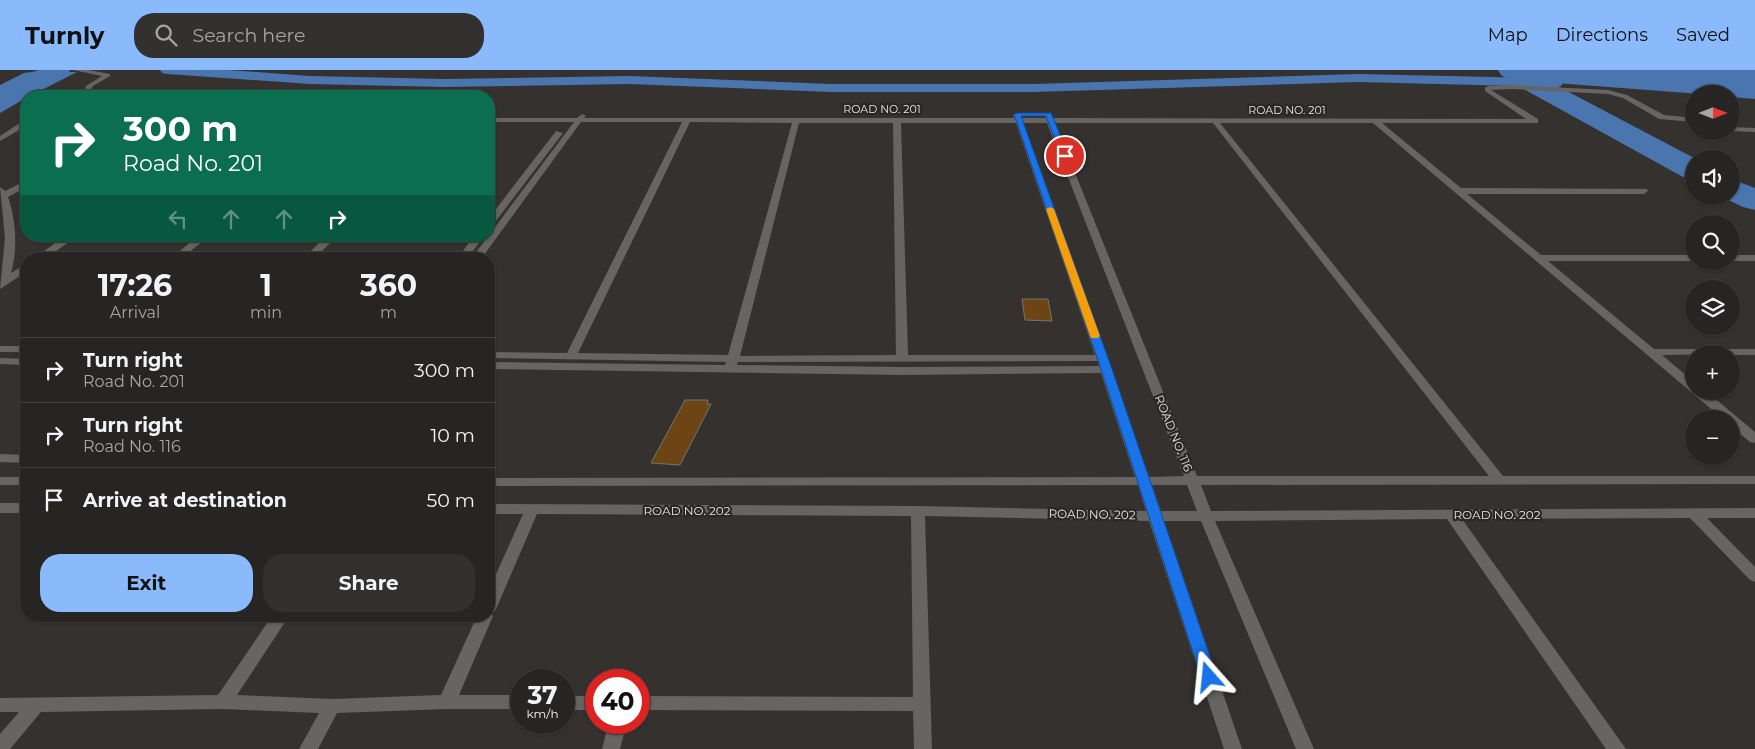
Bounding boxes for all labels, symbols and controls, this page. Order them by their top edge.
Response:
search box [134,13,484,58]
text: Turnly [25,21,104,50]
icon: search [152,21,180,49]
text: Search here [192,24,305,47]
text: Map [1488,24,1528,46]
text: Directions [1556,24,1648,46]
text: Saved [1676,24,1730,46]
north arrow [1685,85,1740,140]
map controls [1685,85,1740,465]
street label: ROAD NO. 201 [843,102,921,116]
street label: ROAD NO. 201 [1248,103,1326,117]
text: 300 m [123,107,238,150]
icon: right [40,110,105,175]
pin [1044,135,1086,177]
icon: arrive [1051,142,1079,170]
text: Road No. 201 [123,150,263,177]
button: sound [1685,150,1740,205]
icon: left [164,205,192,233]
icon: ahead [217,205,245,233]
icon: ahead [270,205,298,233]
icon: right [323,205,351,233]
button: search [1685,215,1740,270]
text: 17:26 [98,267,172,304]
text: 1 [260,267,272,304]
text: 360 [360,267,417,304]
button: layers [1685,280,1740,335]
text: Arrival [110,303,160,322]
text: min [250,303,282,322]
text: m [380,303,397,322]
button: + [1685,345,1740,400]
text: Turn right [83,349,183,372]
icon: right [40,356,68,384]
text: 300 m [414,359,475,382]
text: Road No. 201 [83,372,185,391]
street label: ROAD NO. 116 [1152,392,1196,474]
button: − [1685,410,1740,465]
text: Turn right [83,414,183,437]
icon: right [40,421,68,449]
text: 10 m [430,424,475,447]
text: Road No. 116 [83,437,181,456]
icon: arrive [40,486,68,514]
text: Arrive at destination [83,489,287,512]
text: 50 m [427,489,475,512]
street label: ROAD NO. 202 [643,503,731,518]
street label: ROAD NO. 202 [1048,506,1136,522]
street label: ROAD NO. 202 [1453,507,1541,522]
button: Exit [40,554,253,612]
button: Share [263,554,475,612]
position arrow [1182,650,1234,702]
speed limit sign: 40 [585,669,650,734]
text: 37 [527,680,558,710]
text: km/h [526,706,559,721]

